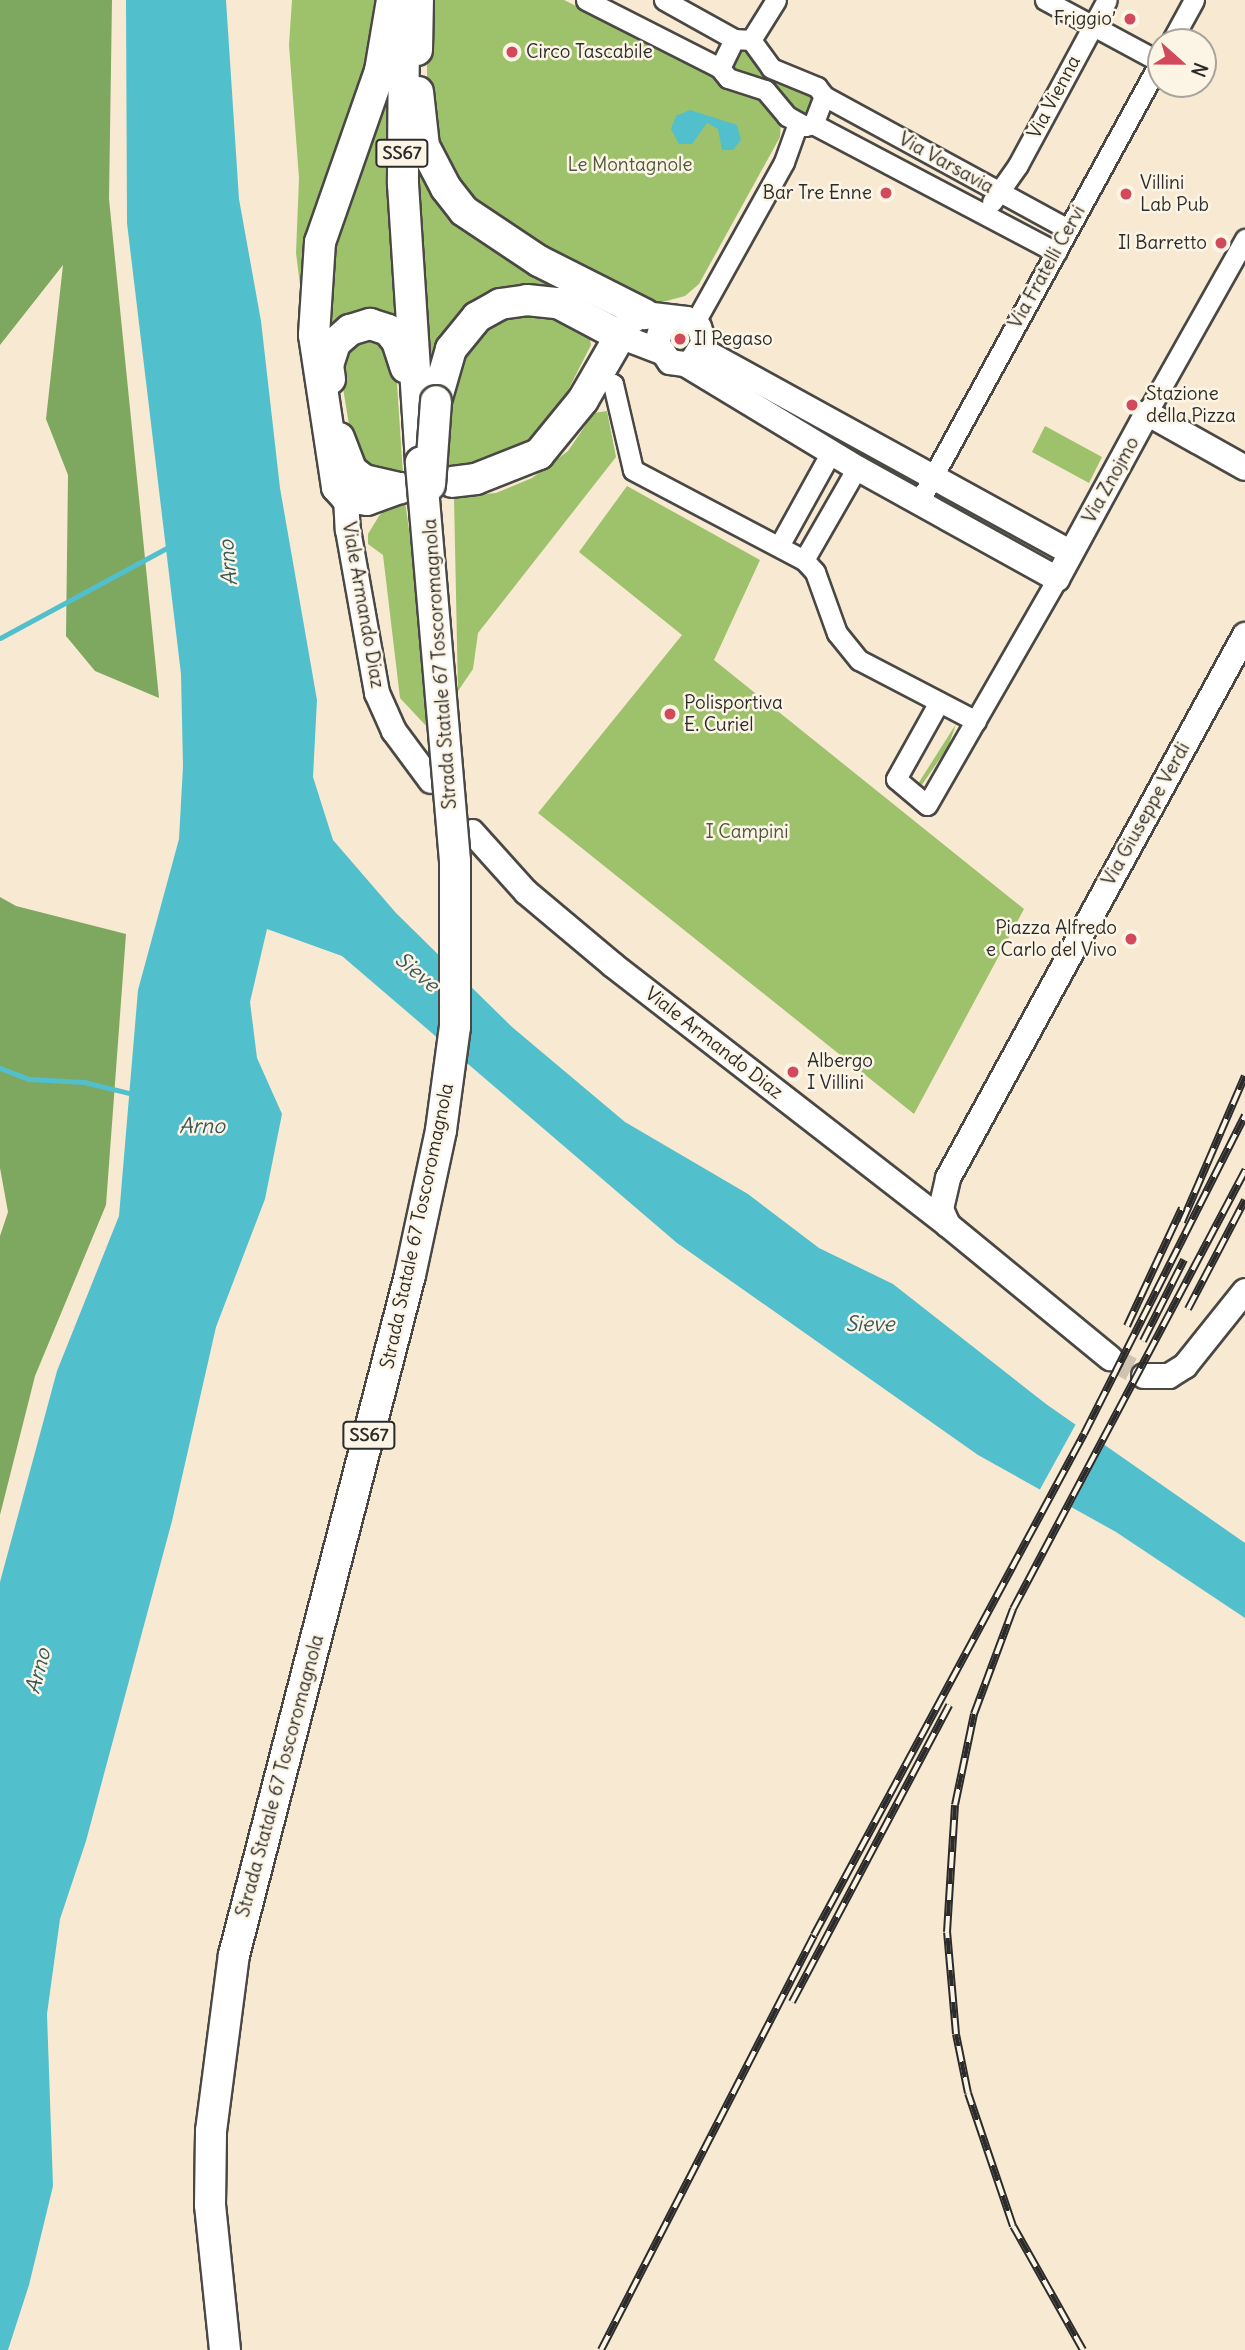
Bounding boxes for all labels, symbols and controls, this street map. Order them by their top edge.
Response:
place label: Friggio’ [1054,8,1116,30]
marker: Friggio’ [1122,11,1138,27]
north arrow [1147,28,1217,98]
place label: Circo Tascabile [526,41,653,63]
marker: Circo Tascabile [504,44,520,60]
street label: Via Vienna [1023,52,1085,142]
text: N [1186,59,1213,80]
street label: Via Varsavia [895,128,997,198]
road number: SS67 [374,138,430,168]
park label: Le Montagnole [567,154,693,176]
place label: Villini Lab Pub [1140,172,1209,216]
place label: Bar Tre Enne [763,182,872,204]
marker: Bar Tre Enne [878,185,894,201]
marker: Villini Lab Pub [1118,186,1134,202]
street label: Via Fratelli Cervi [1004,202,1090,332]
place label: Il Barretto [1118,232,1207,254]
marker: Il Barretto [1213,235,1229,251]
place label: Il Pegaso [694,328,773,350]
marker: Il Pegaso [672,331,688,347]
place label: Stazione della Pizza [1146,383,1236,427]
marker: Stazione della Pizza [1124,397,1140,413]
street label: Via Znojmo [1078,433,1144,527]
street label: Strada Statale 67 Toscoromagnola [418,518,462,810]
street label: Viale Armando Diaz [337,520,389,690]
water label: Arno [213,539,243,587]
place label: Polisportiva E. Curiel [684,692,783,736]
marker: Polisportiva E. Curiel [662,706,678,722]
street label: Via Giuseppe Verdi [1097,738,1195,890]
park label: I Campini [705,821,789,843]
place label: Piazza Alfredo e Carlo del Vivo [986,917,1117,961]
marker: Piazza Alfredo e Carlo del Vivo [1123,931,1139,947]
water label: Sieve [390,947,444,997]
street label: Viale Armando Diaz [641,982,787,1104]
place label: Albergo I Villini [807,1050,873,1094]
marker: Albergo I Villini [785,1064,801,1080]
street label: Strada Statale 67 Toscoromagnola [376,1081,458,1371]
water label: Arno [179,1113,225,1139]
water label: Sieve [845,1311,895,1337]
road number: SS67 [341,1420,397,1450]
street label: Strada Statale 67 Toscoromagnola [231,1632,329,1920]
water label: Arno [20,1646,56,1696]

